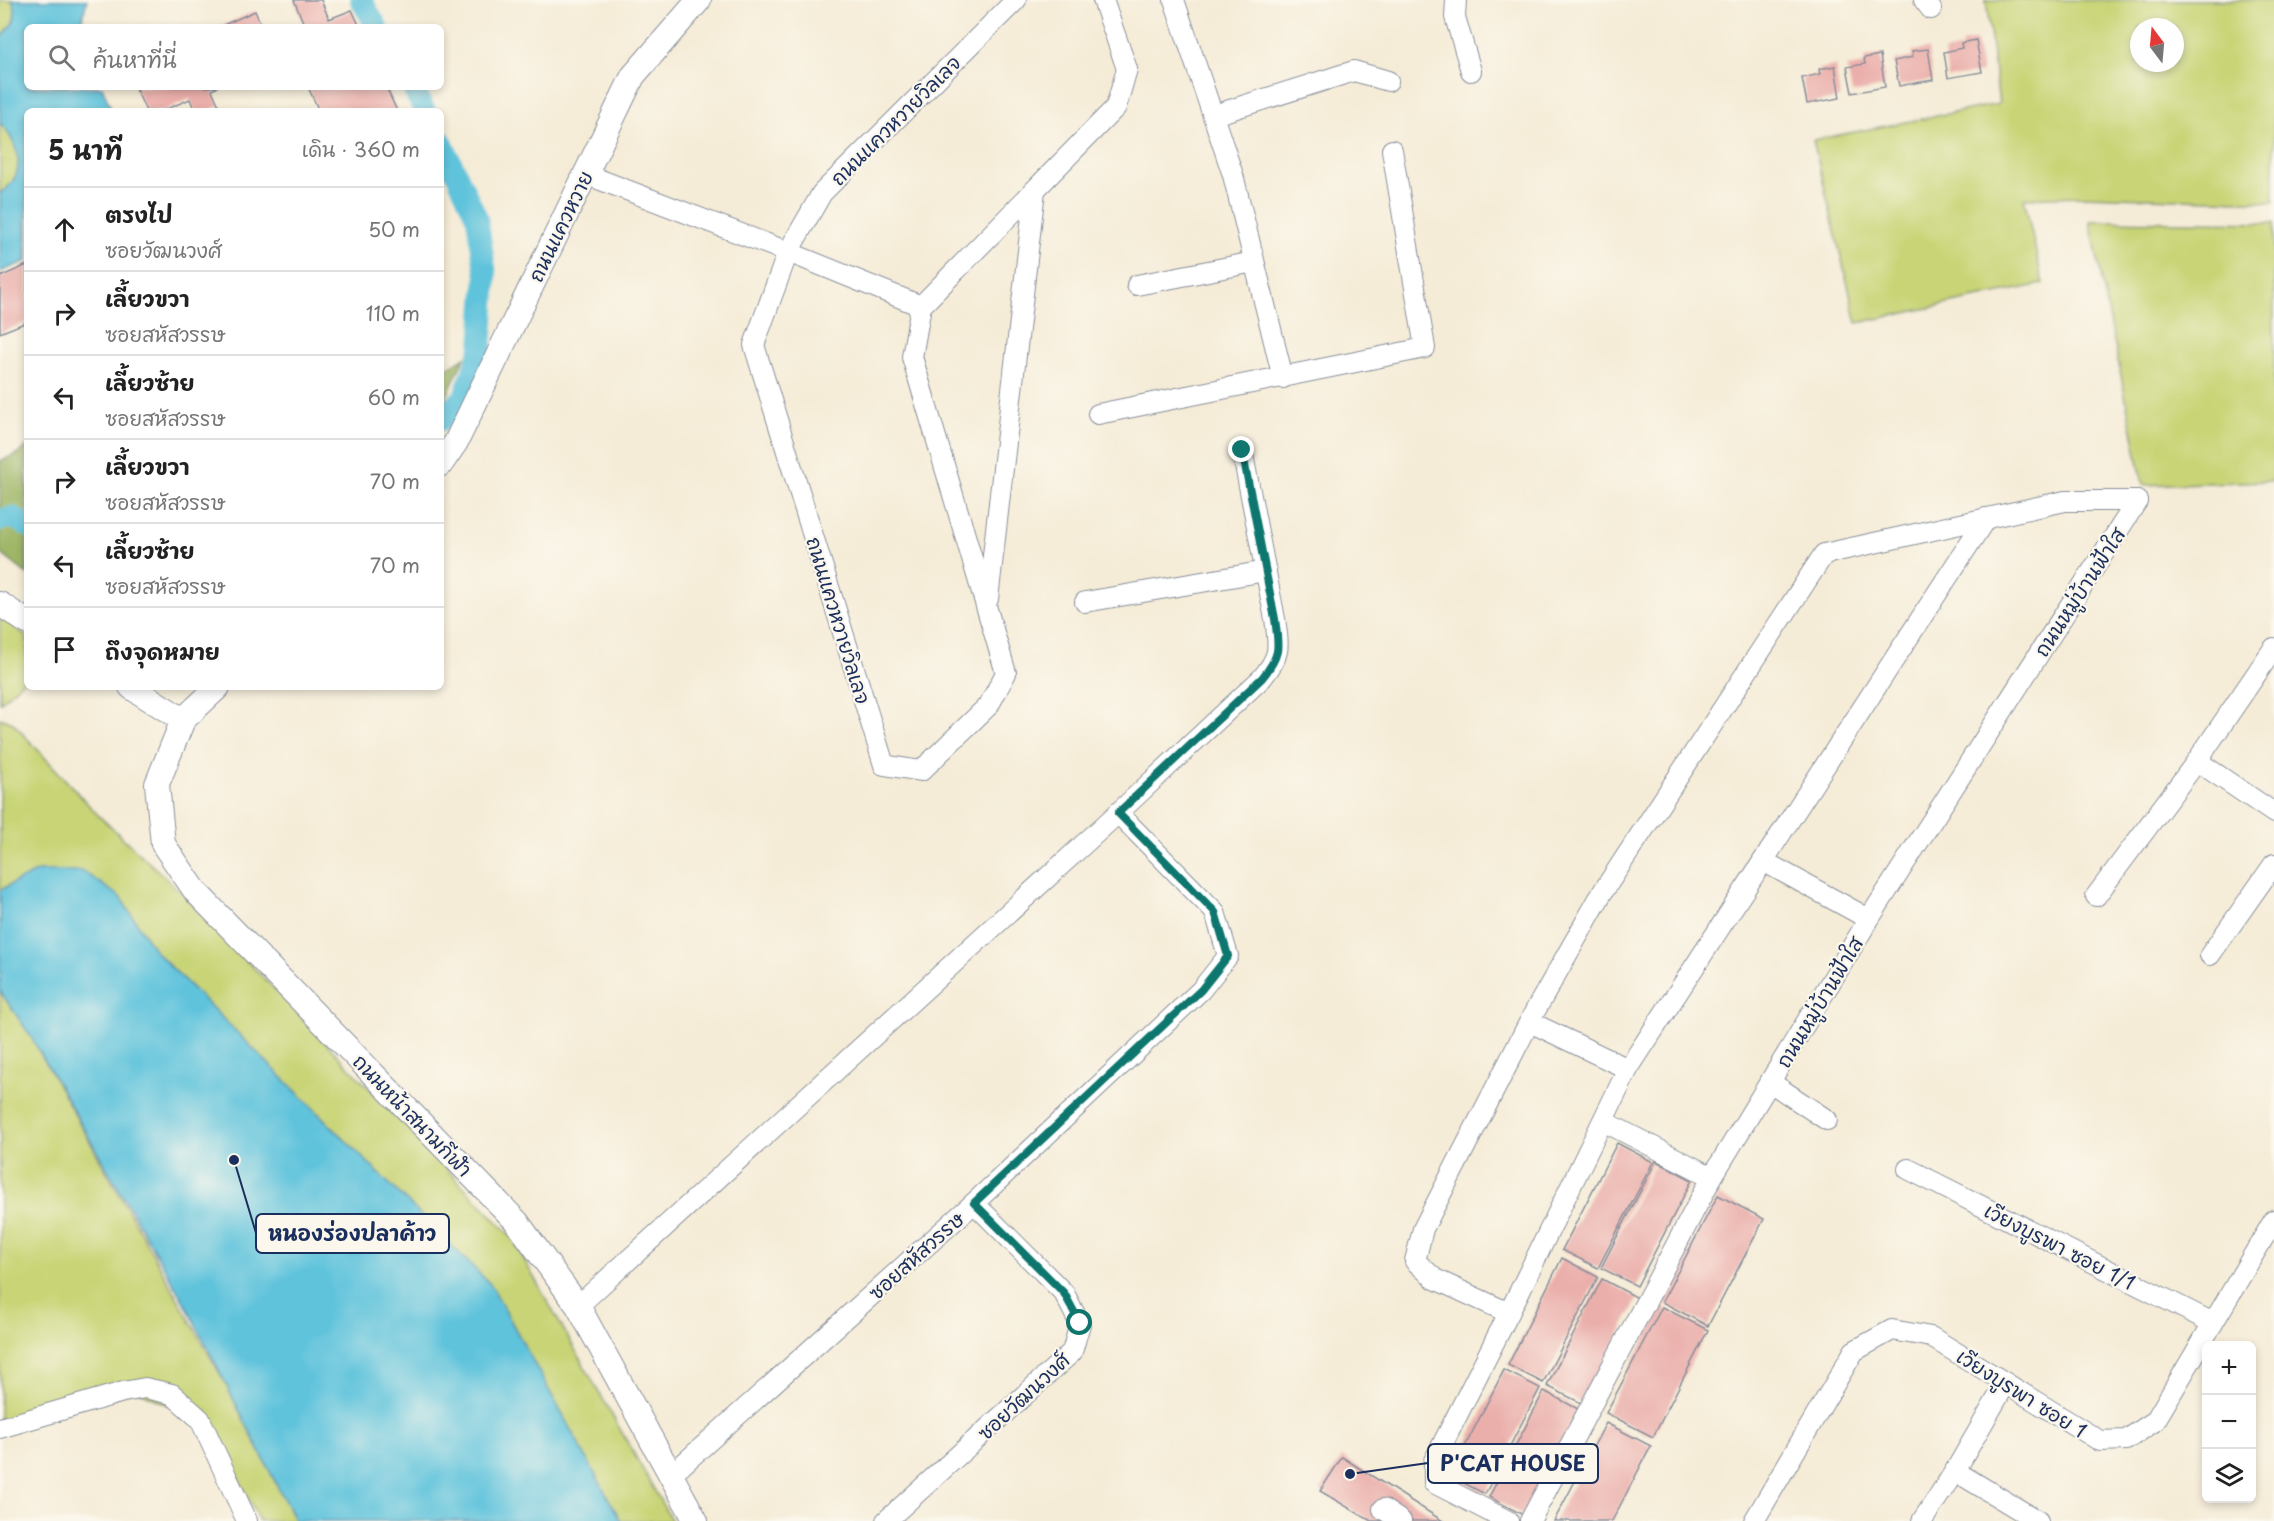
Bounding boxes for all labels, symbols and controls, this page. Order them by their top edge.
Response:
north arrow [2130,18,2184,72]
search box [24,24,444,90]
icon: search [45,41,78,74]
text: ค้นหาที่นี่ [93,42,177,75]
street label: ถนนแควหวายวิลเลจ [823,48,967,192]
text: 5 นาที [48,130,123,169]
text: เดิน · 360 m [302,134,420,164]
street label: ถนนแควหวาย [520,165,600,287]
text: ตรงไป [105,197,173,230]
icon: ahead [48,213,81,246]
text: 50 m [368,214,420,244]
text: ซอยวัฒนวงศ์ [105,235,221,265]
text: เลี้ยวขวา [105,281,189,314]
icon: right [48,297,81,330]
text: 110 m [366,298,420,328]
text: ซอยสหัสวรรษ [105,319,225,349]
text: เลี้ยวซ้าย [105,365,195,398]
icon: left [48,381,81,414]
text: 60 m [368,382,420,412]
text: ซอยสหัสวรรษ [105,403,225,433]
route end [1228,436,1254,462]
text: เลี้ยวขวา [105,449,189,482]
icon: right [48,465,81,498]
text: 70 m [370,466,420,496]
text: ซอยสหัสวรรษ [105,487,225,517]
street label: ถนนหมู่บ้านฟ้าใส [2026,520,2135,663]
text: เลี้ยวซ้าย [105,533,195,566]
street label: ถนนแควหวายวิลเลจ [799,533,879,707]
icon: left [48,549,81,582]
text: 70 m [370,550,420,580]
text: ซอยสหัสวรรษ [105,571,225,601]
icon: arrive [48,633,81,666]
text: ถึงจุดหมาย [105,634,220,667]
street label: ถนนหมู่บ้านฟ้าใส [1768,929,1873,1074]
street label: ถนนหน้าสนามกีฬา [346,1047,480,1183]
street label: เวียงบูรพา ซอย 1/1 [1978,1195,2141,1299]
street label: ซอยสหัสวรรษ [861,1204,971,1306]
callout: หนองร่องปลาค้าว [256,1214,449,1253]
text: หนองร่องปลาค้าว [268,1216,436,1248]
route start [1066,1309,1092,1335]
street label: เวียงบูรพา ซอย 1 [1950,1341,2093,1447]
map controls [2202,1341,2256,1503]
button: + [2202,1341,2256,1395]
street label: ซอยวัฒนวงศ์ [970,1344,1077,1447]
button: − [2202,1395,2256,1449]
callout: P'CAT HOUSE [1428,1444,1598,1483]
text: P'CAT HOUSE [1440,1446,1586,1478]
button: layers [2202,1449,2256,1503]

